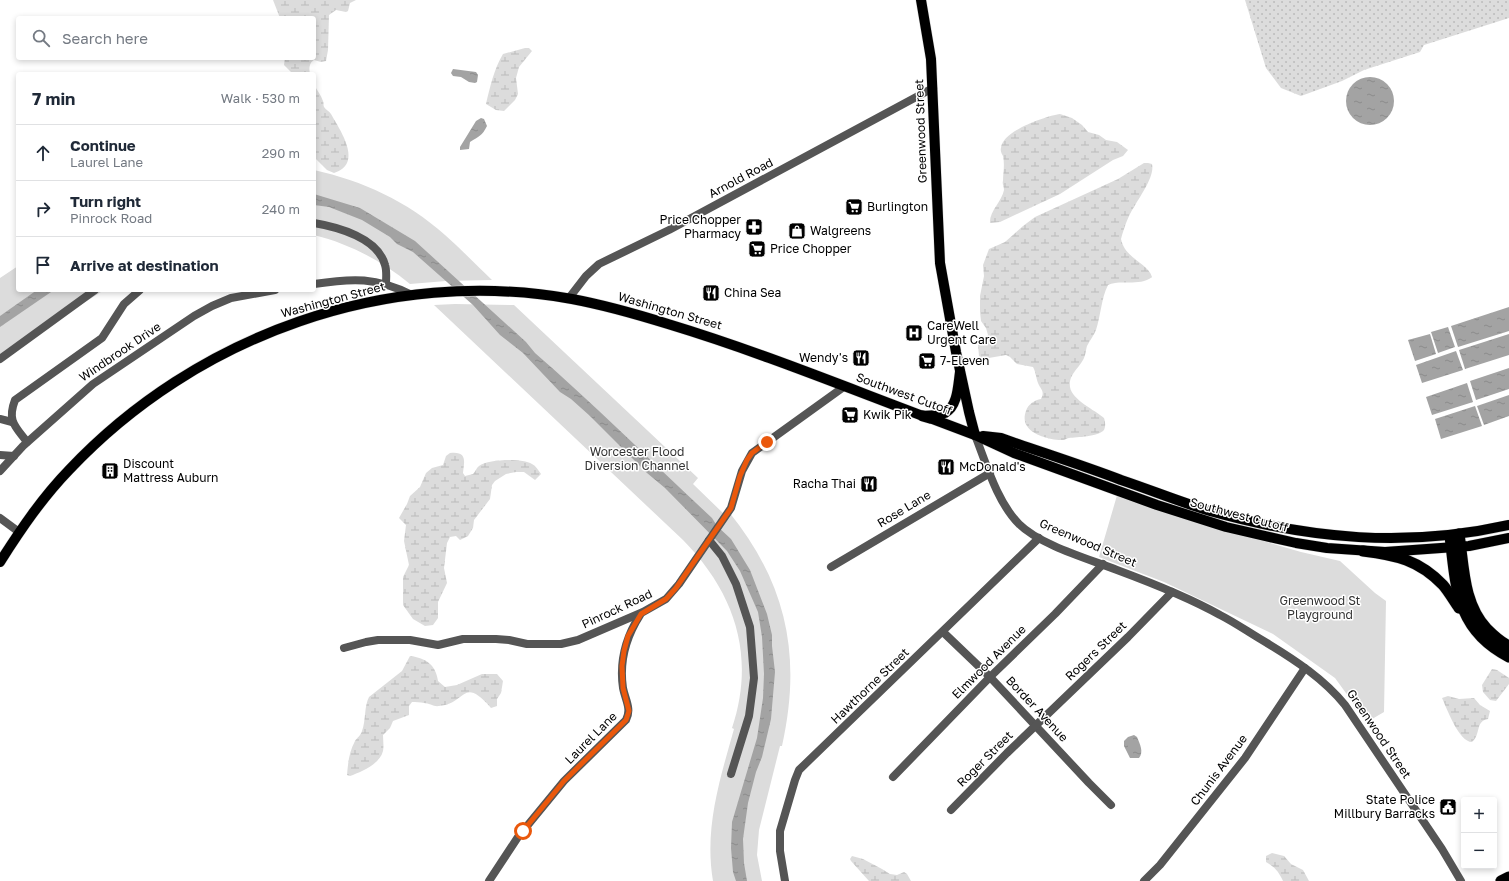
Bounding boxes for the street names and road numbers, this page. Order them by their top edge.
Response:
street label: Greenwood Street [911,79,930,183]
street label: Arnold Road [706,154,776,201]
street label: Washington Street [279,278,387,321]
street label: Washington Street [616,289,724,333]
street label: Windbrook Drive [76,319,163,384]
street label: Southwest Cutoff [854,369,955,418]
street label: Rose Lane [874,487,933,530]
street label: Southwest Cutoff [1188,494,1290,535]
street label: Greenwood Street [1037,515,1139,570]
street label: Pinrock Road [579,586,654,631]
street label: Rogers Street [1062,618,1129,684]
street label: Elmwood Avenue [949,622,1029,702]
street label: Hawthorne Street [828,644,912,727]
street label: Border Avenue [1003,673,1072,745]
street label: Greenwood Street [1344,686,1415,781]
street label: Laurel Lane [561,708,620,767]
street label: Roger Street [954,727,1016,790]
street label: Chunis Avenue [1187,731,1250,808]

